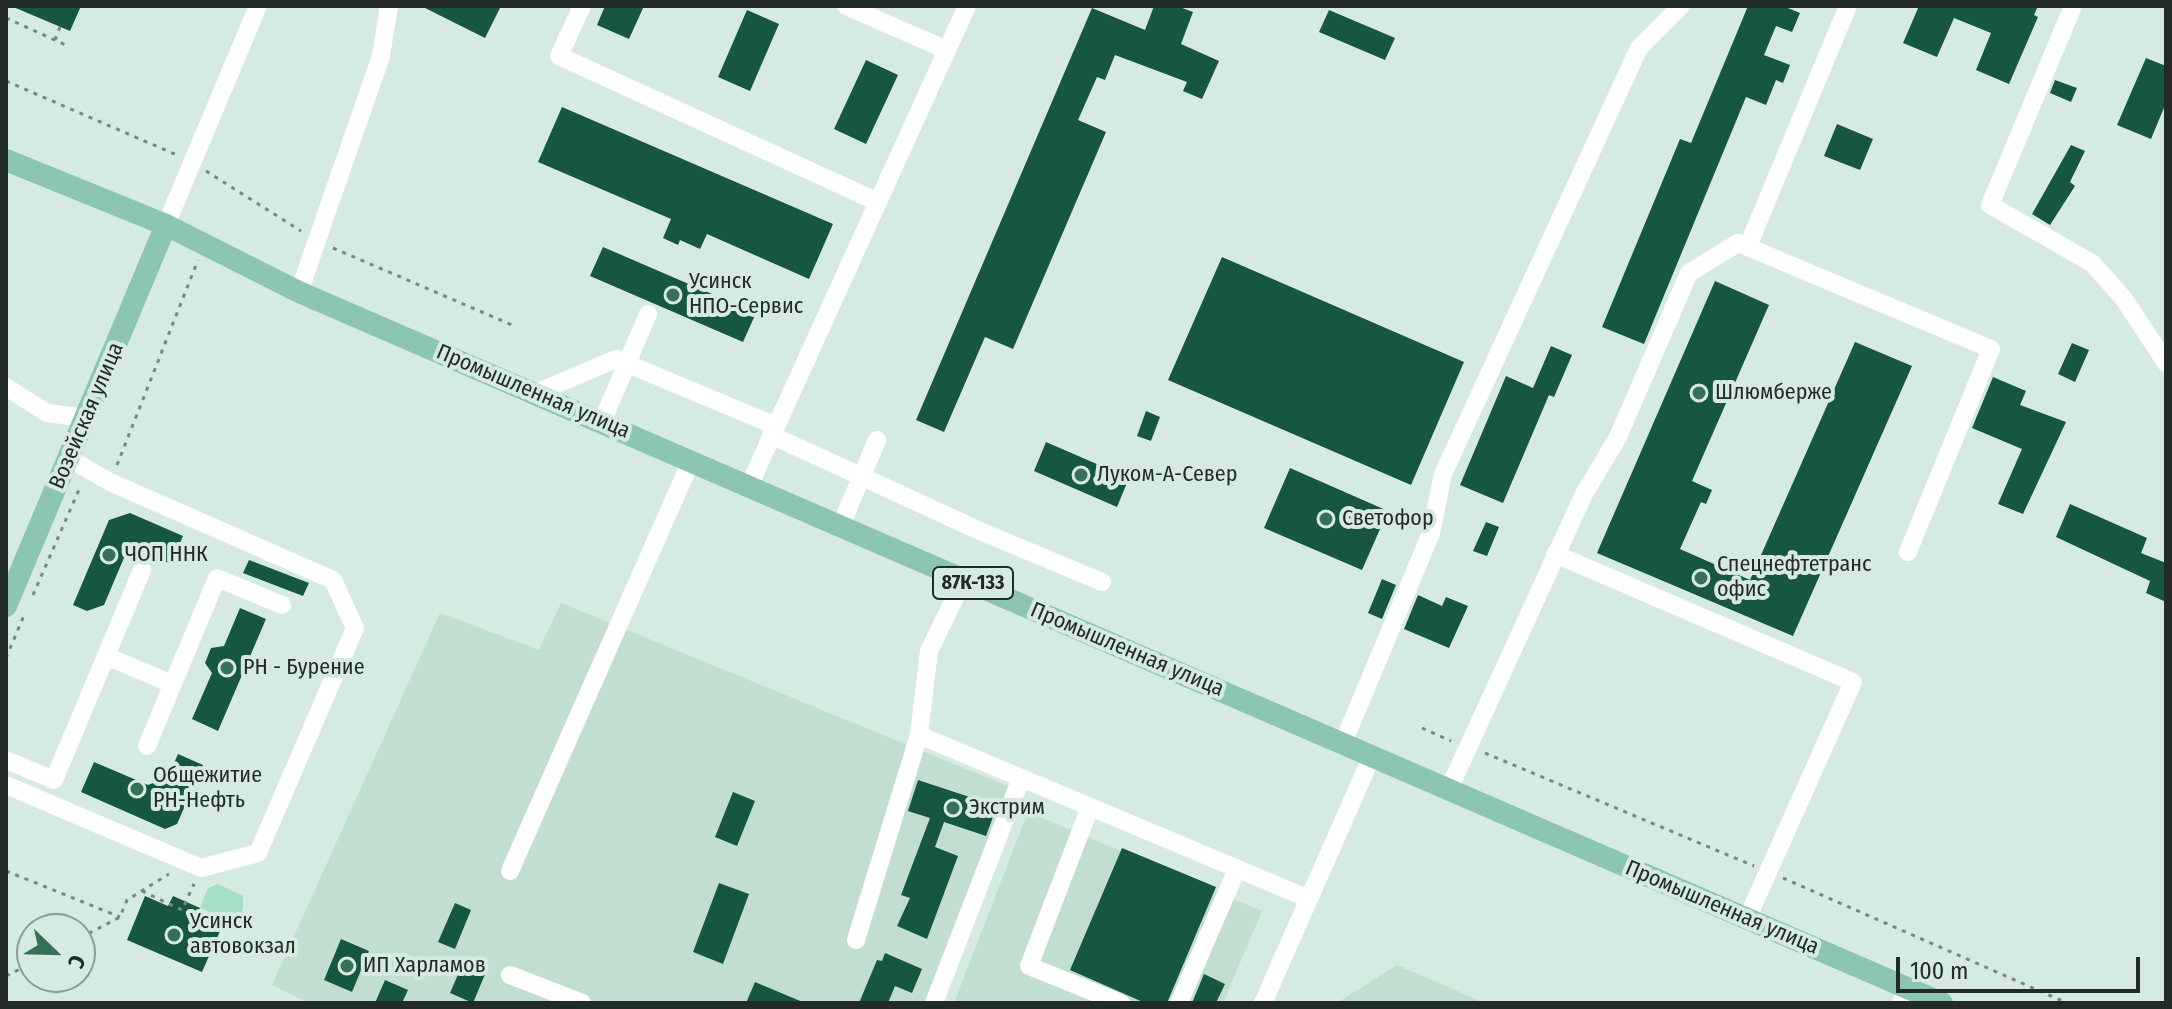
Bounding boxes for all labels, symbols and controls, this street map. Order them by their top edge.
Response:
place label: Усинск НПО-Сервис [689,269,803,320]
marker: Усинск НПО-Сервис [664,286,682,304]
street label: Возейская улица [44,339,130,493]
street label: Промышленная улица [432,339,634,445]
place label: Шлюмберже [1715,380,1832,406]
marker: Шлюмберже [1690,384,1708,402]
place label: Луком-А-Север [1097,462,1237,488]
marker: Луком-А-Север [1072,466,1090,484]
place label: Светофор [1342,506,1434,532]
marker: Светофор [1317,510,1335,528]
place label: ЧОП ННК [125,542,208,568]
marker: ЧОП ННК [100,546,118,564]
place label: Спецнефтетранс офис [1717,552,1871,604]
road number: 87К-133 [933,567,1013,599]
marker: Спецнефтетранс офис [1692,569,1710,587]
street label: Промышленная улица [1026,597,1228,703]
place label: РН - Бурение [243,655,365,681]
marker: РН - Бурение [218,659,236,677]
place label: Общежитие РН-Нефть [153,763,262,814]
marker: Общежитие РН-Нефть [128,780,146,798]
place label: Экстрим [969,795,1045,821]
marker: Экстрим [944,799,962,817]
street label: Промышленная улица [1621,855,1823,961]
place label: Усинск автовокзал [190,909,296,960]
north arrow [16,913,96,993]
marker: Усинск автовокзал [165,926,183,944]
scale bar [1900,941,2144,991]
text: С [62,951,91,972]
place label: ИП Харламов [363,953,486,979]
marker: ИП Харламов [338,957,356,975]
text: 100 m [1910,957,1968,985]

